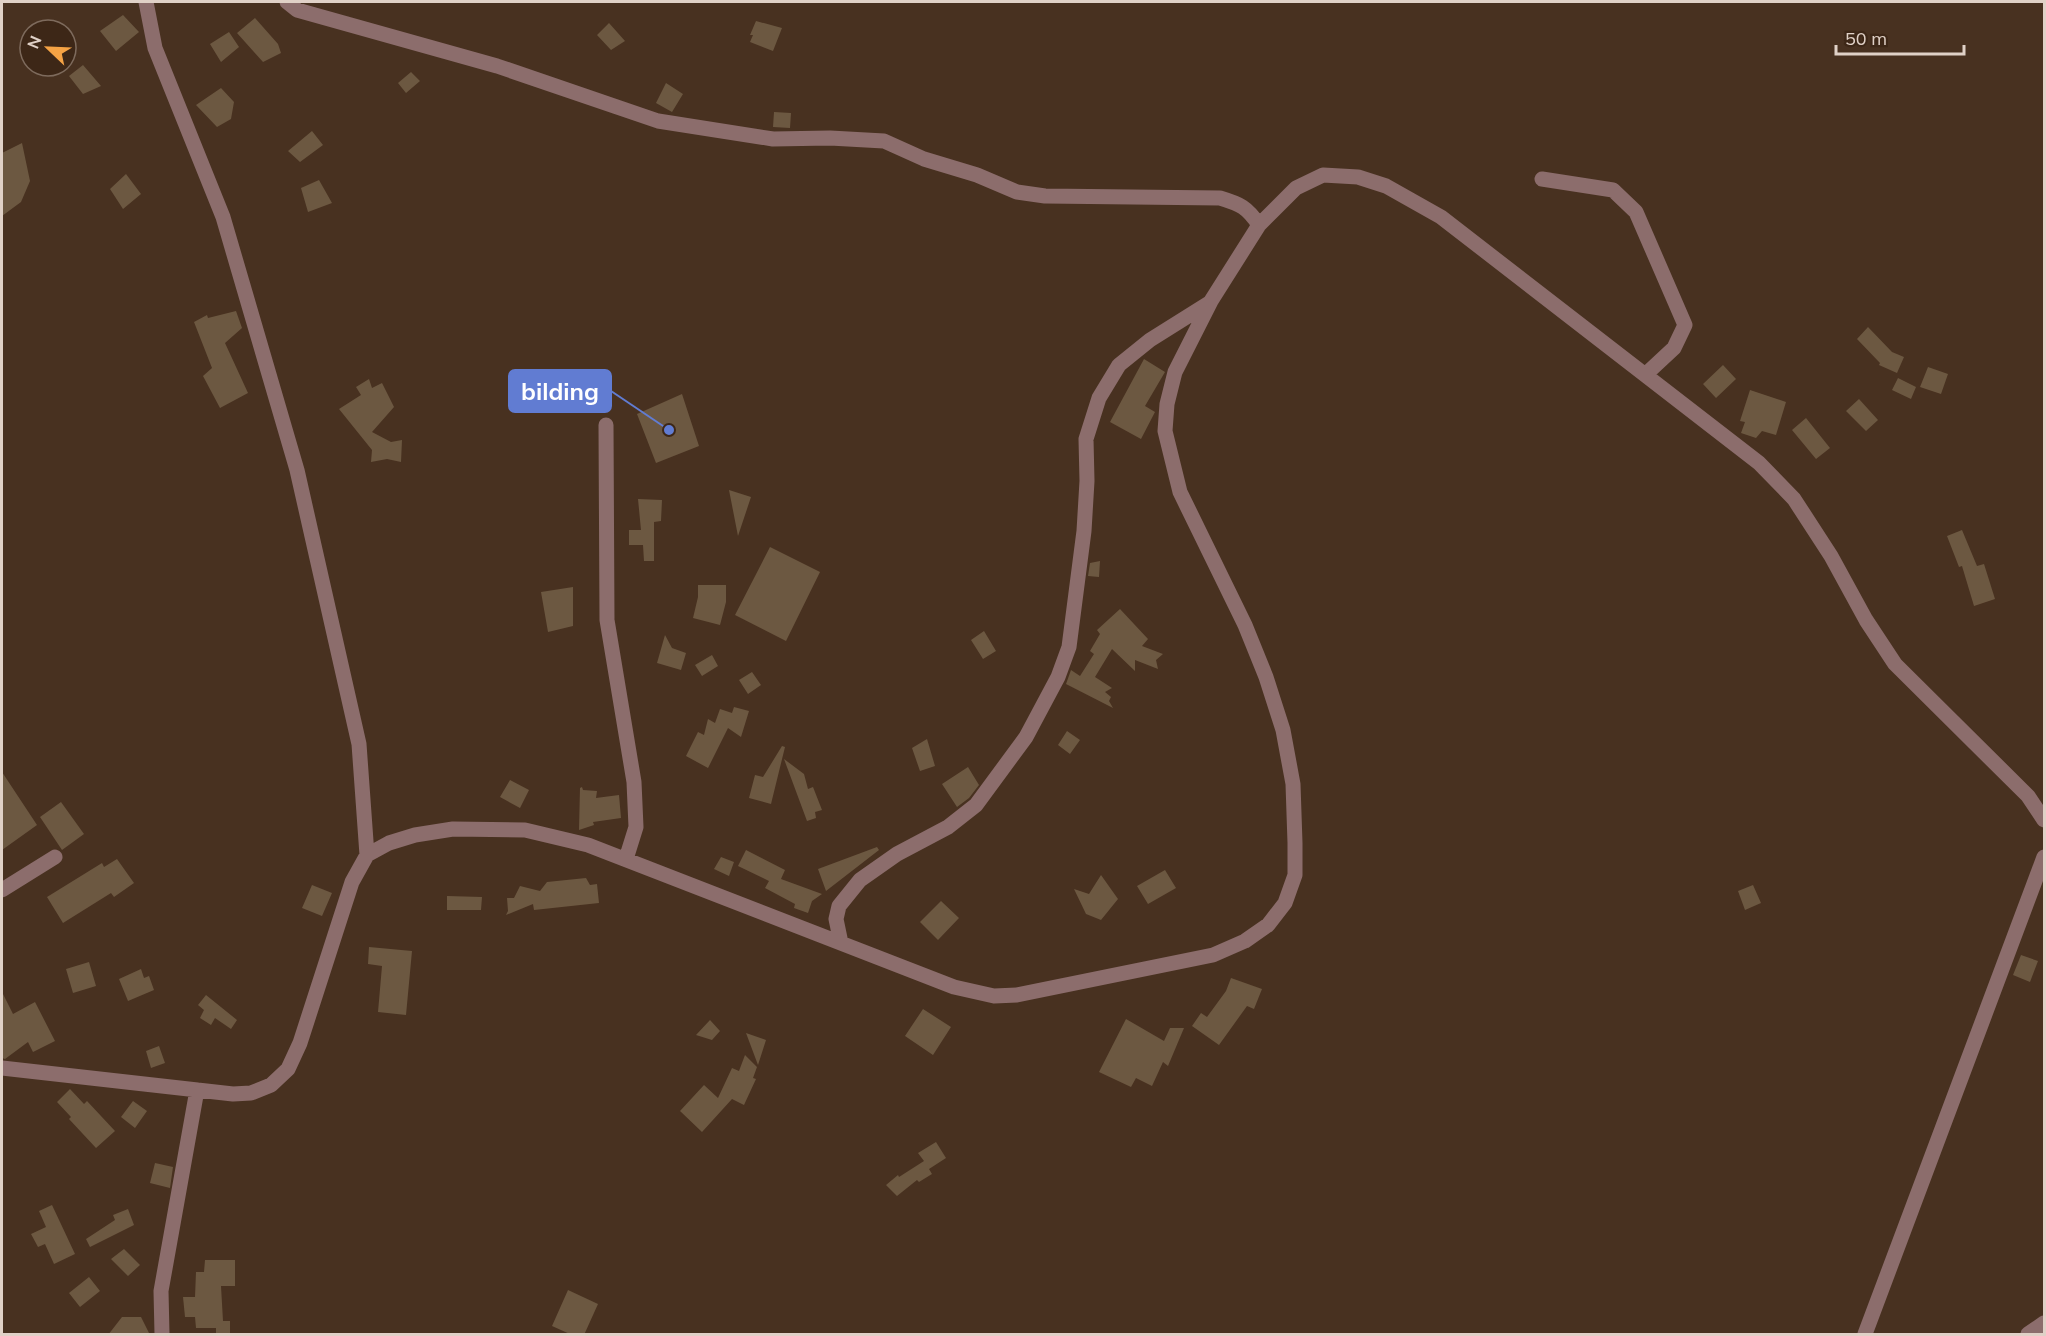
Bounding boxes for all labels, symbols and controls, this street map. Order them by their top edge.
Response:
north arrow [18,18,78,78]
scale bar [1836,18,1964,56]
text: 50 m [1845,27,1887,50]
text: N [23,33,46,52]
callout: bilding [509,370,611,412]
text: bilding [521,376,599,406]

